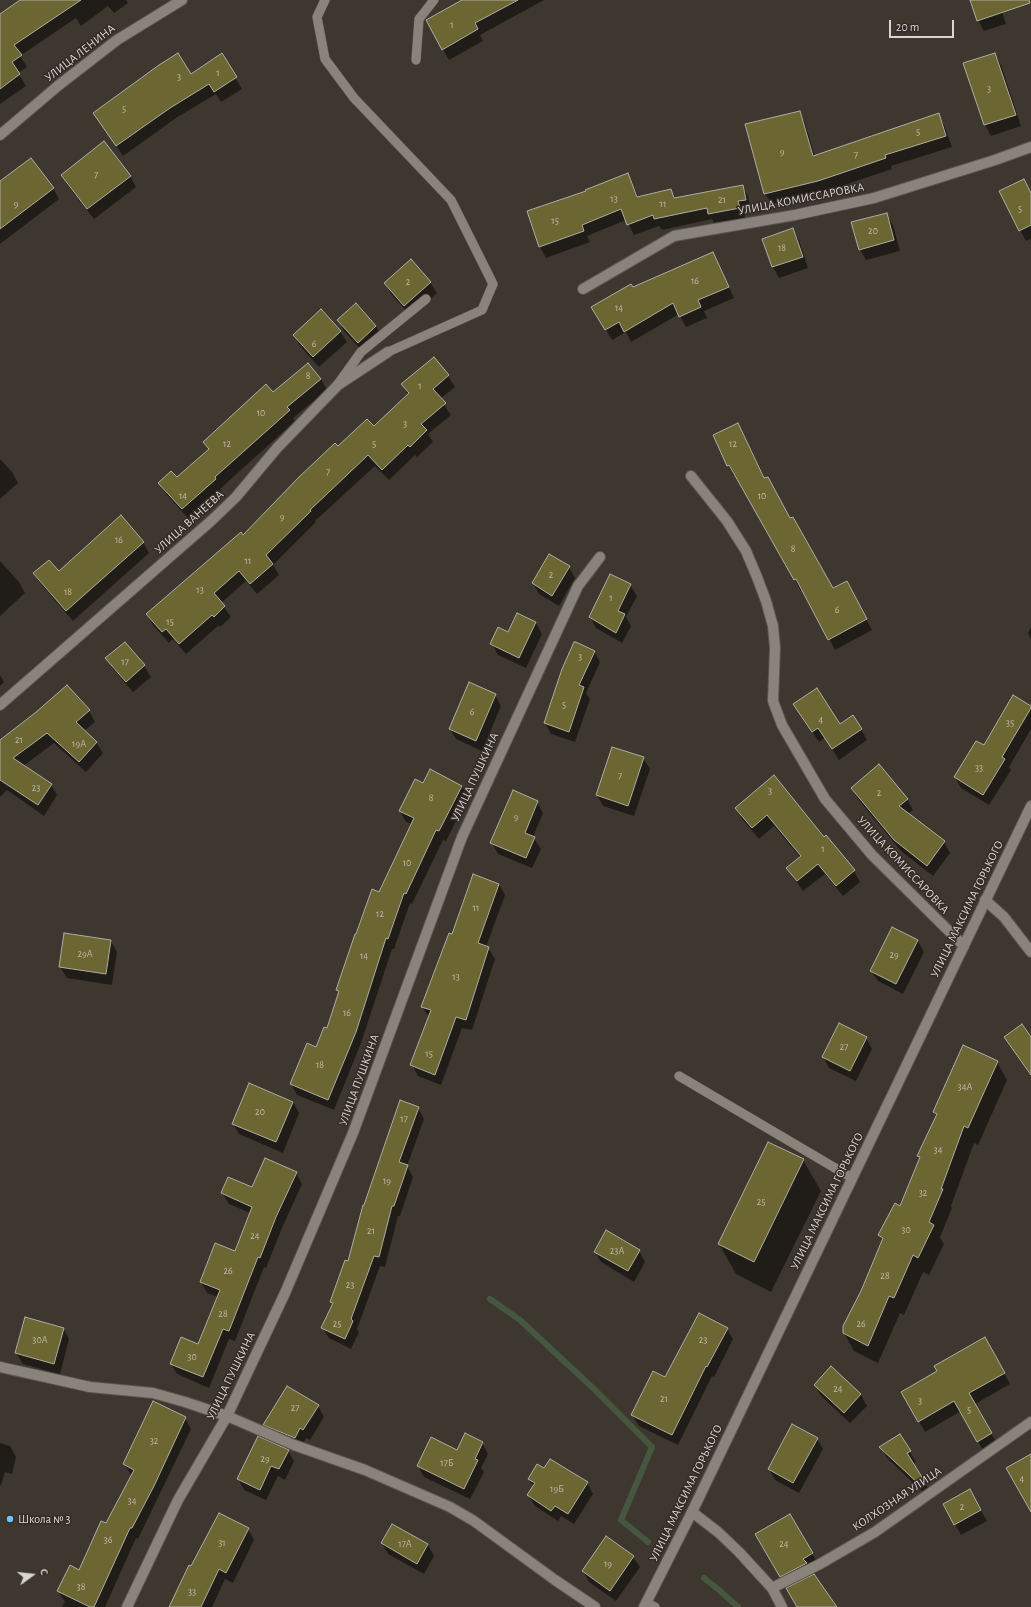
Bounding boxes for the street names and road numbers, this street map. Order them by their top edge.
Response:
street label: УЛИЦА ЛЕНИНА [42,21,118,85]
street label: УЛИЦА КОМИССАРОВКА [737,180,865,218]
street label: УЛИЦА ВАНЕЕВА [151,487,227,557]
street label: УЛИЦА ПУШКИНА [448,730,502,824]
street label: УЛИЦА КОМИССАРОВКА [854,813,952,917]
street label: УЛИЦА МАКСИМА ГОРЬКОГО [928,838,1006,980]
street label: УЛИЦА ПУШКИНА [336,1032,382,1128]
street label: УЛИЦА МАКСИМА ГОРЬКОГО [788,1130,866,1272]
street label: УЛИЦА ПУШКИНА [203,1330,259,1422]
street label: УЛИЦА МАКСИМА ГОРЬКОГО [647,1422,725,1564]
street label: КОЛХОЗНАЯ УЛИЦА [850,1464,944,1534]

